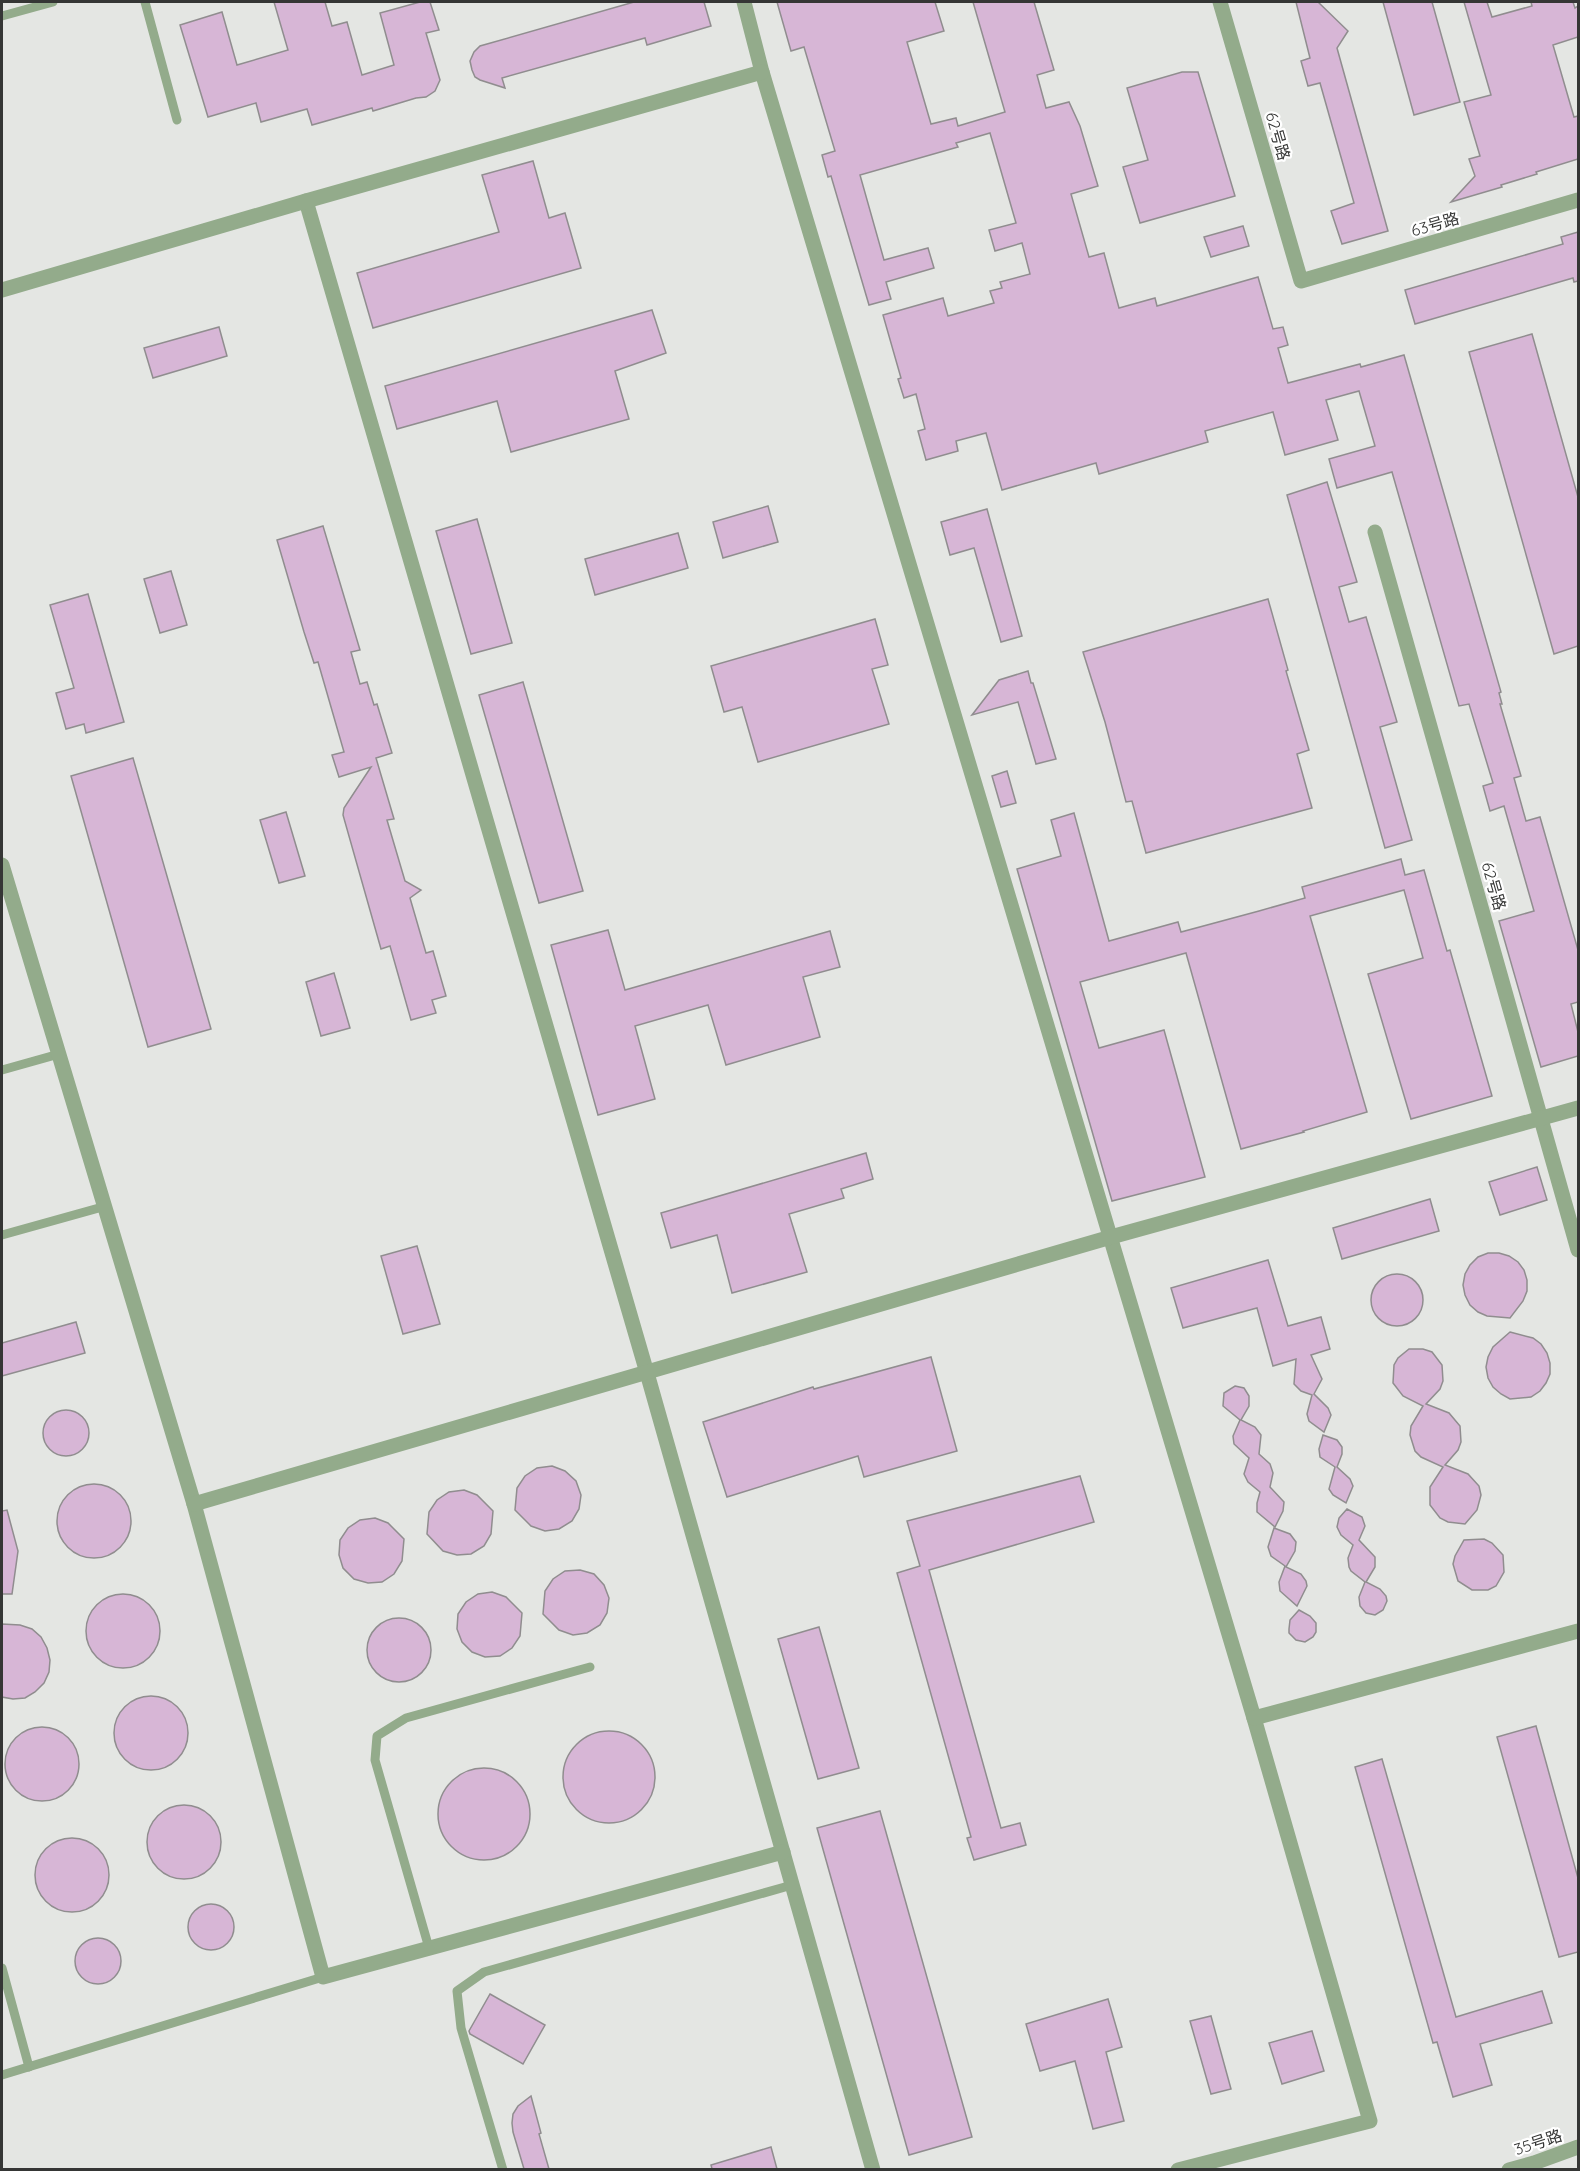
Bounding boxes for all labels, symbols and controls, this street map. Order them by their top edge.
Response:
street label: 62号路 [1262,109,1294,163]
street label: 63号路 [1409,208,1461,240]
street label: 62号路 [1478,859,1510,913]
street label: 35号路 [1512,2125,1564,2159]

